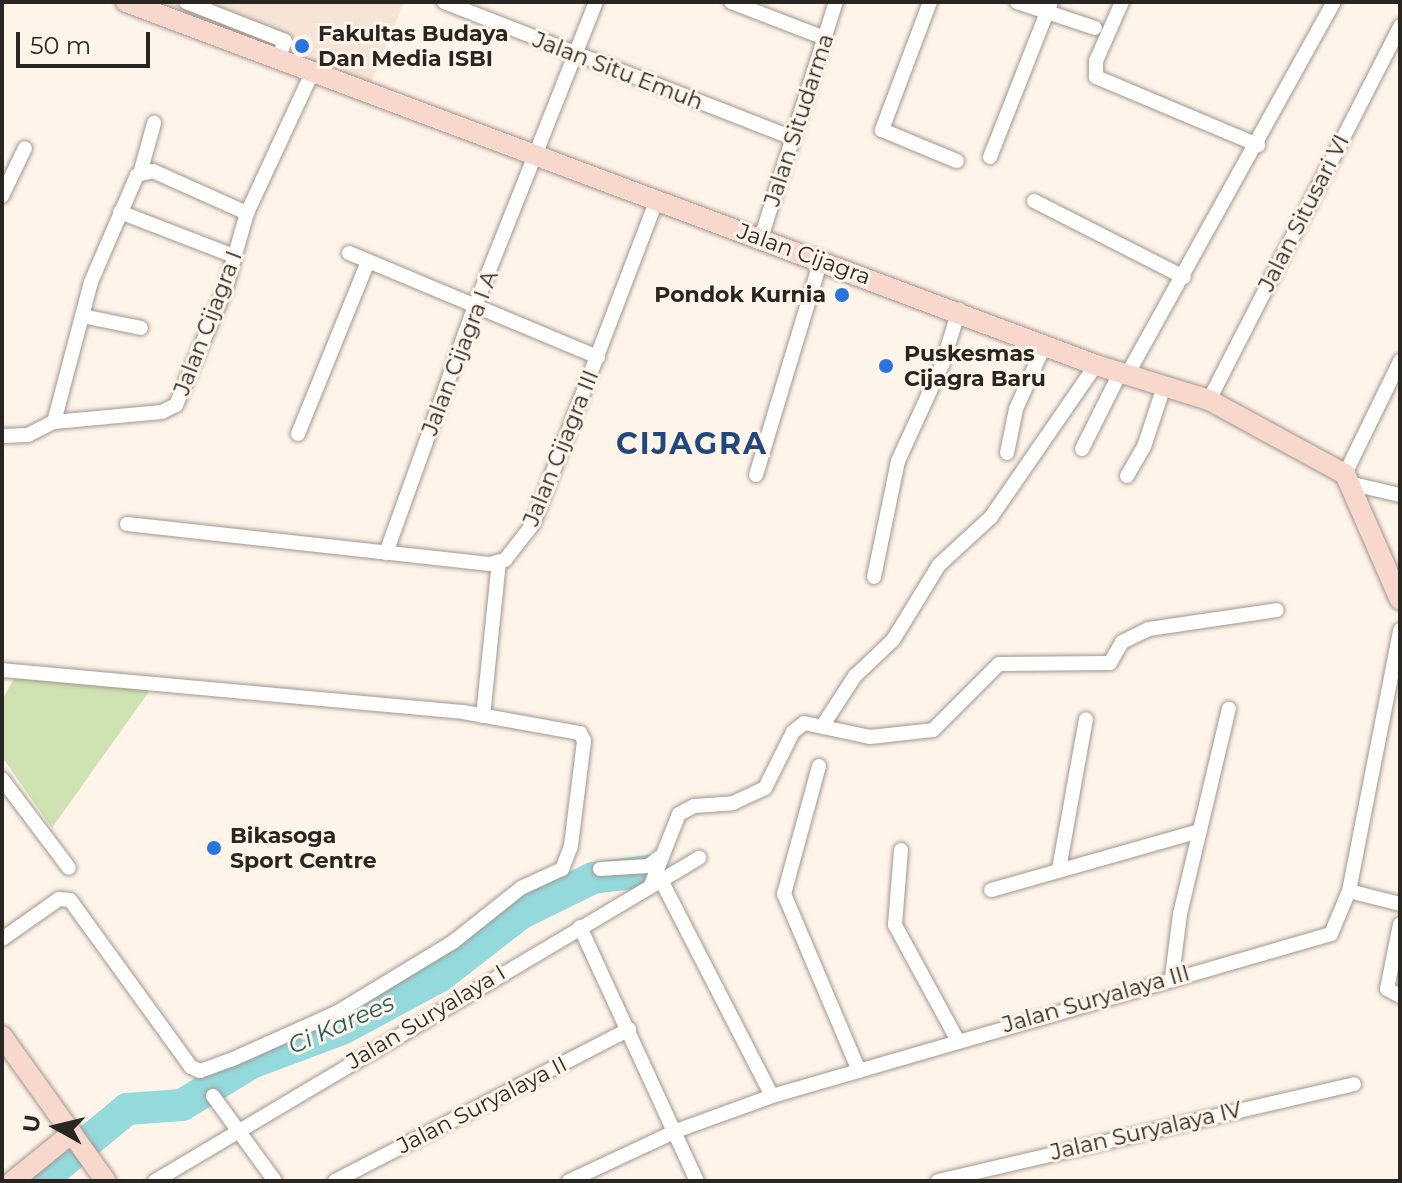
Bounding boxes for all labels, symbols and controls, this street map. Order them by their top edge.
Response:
scale bar [20,16,154,66]
place label: Fakultas Budaya Dan Media ISBI [318,20,509,72]
street label: Jalan Situ Emuh [529,26,707,116]
text: 50 m [30,31,91,60]
street label: Jalan Situdarma [759,31,839,209]
marker: Fakultas Budaya Dan Media ISBI [293,37,311,55]
street label: Jalan Situsari VI [1253,130,1355,296]
street label: Jalan Cijagra [734,218,874,290]
street label: Jalan Cijagra I [168,247,248,399]
street label: Jalan Cijagra I A [417,267,503,439]
place label: Pondok Kurnia [654,282,826,308]
marker: Pondok Kurnia [833,286,851,304]
place label: Puskesmas Cijagra Baru [904,340,1046,392]
marker: Puskesmas Cijagra Baru [875,355,897,377]
street label: Jalan Cijagra III [518,366,604,530]
district label: CIJAGRA [616,426,768,462]
place label: Bikasoga Sport Centre [230,822,377,874]
marker: Bikasoga Sport Centre [205,839,223,857]
street label: Jalan Suryalaya I [342,959,510,1075]
street label: Jalan Suryalaya III [999,960,1193,1038]
water label: Ci Karees [284,988,398,1060]
street label: Jalan Suryalaya II [393,1051,571,1159]
north arrow [16,1087,96,1167]
street label: Jalan Suryalaya IV [1048,1096,1244,1166]
text: U [17,1113,46,1134]

